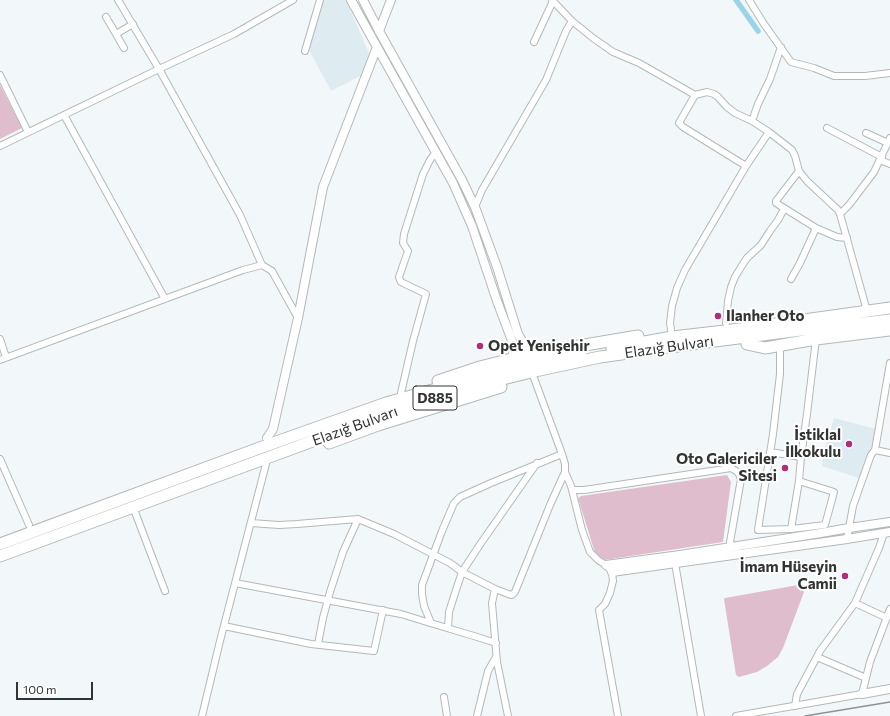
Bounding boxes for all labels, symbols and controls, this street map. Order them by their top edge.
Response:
place label: Ilanher Oto [726,307,804,325]
marker: Ilanher Oto [713,311,723,321]
street label: Elazığ Bulvarı [623,332,715,362]
place label: Opet Yenişehir [488,337,590,355]
marker: Opet Yenişehir [475,341,485,351]
road number: D885 [413,386,457,410]
street label: Elazığ Bulvarı [310,402,400,450]
place label: İstiklal İlkokulu [785,426,841,461]
marker: İstiklal İlkokulu [844,439,854,449]
place label: Oto Galericiler Sitesi [676,450,777,485]
marker: Oto Galericiler Sitesi [780,463,790,473]
place label: İmam Hüseyin Camii [740,558,837,593]
marker: İmam Hüseyin Camii [840,571,850,581]
scale bar [18,674,95,700]
text: 100 m [23,682,57,696]

